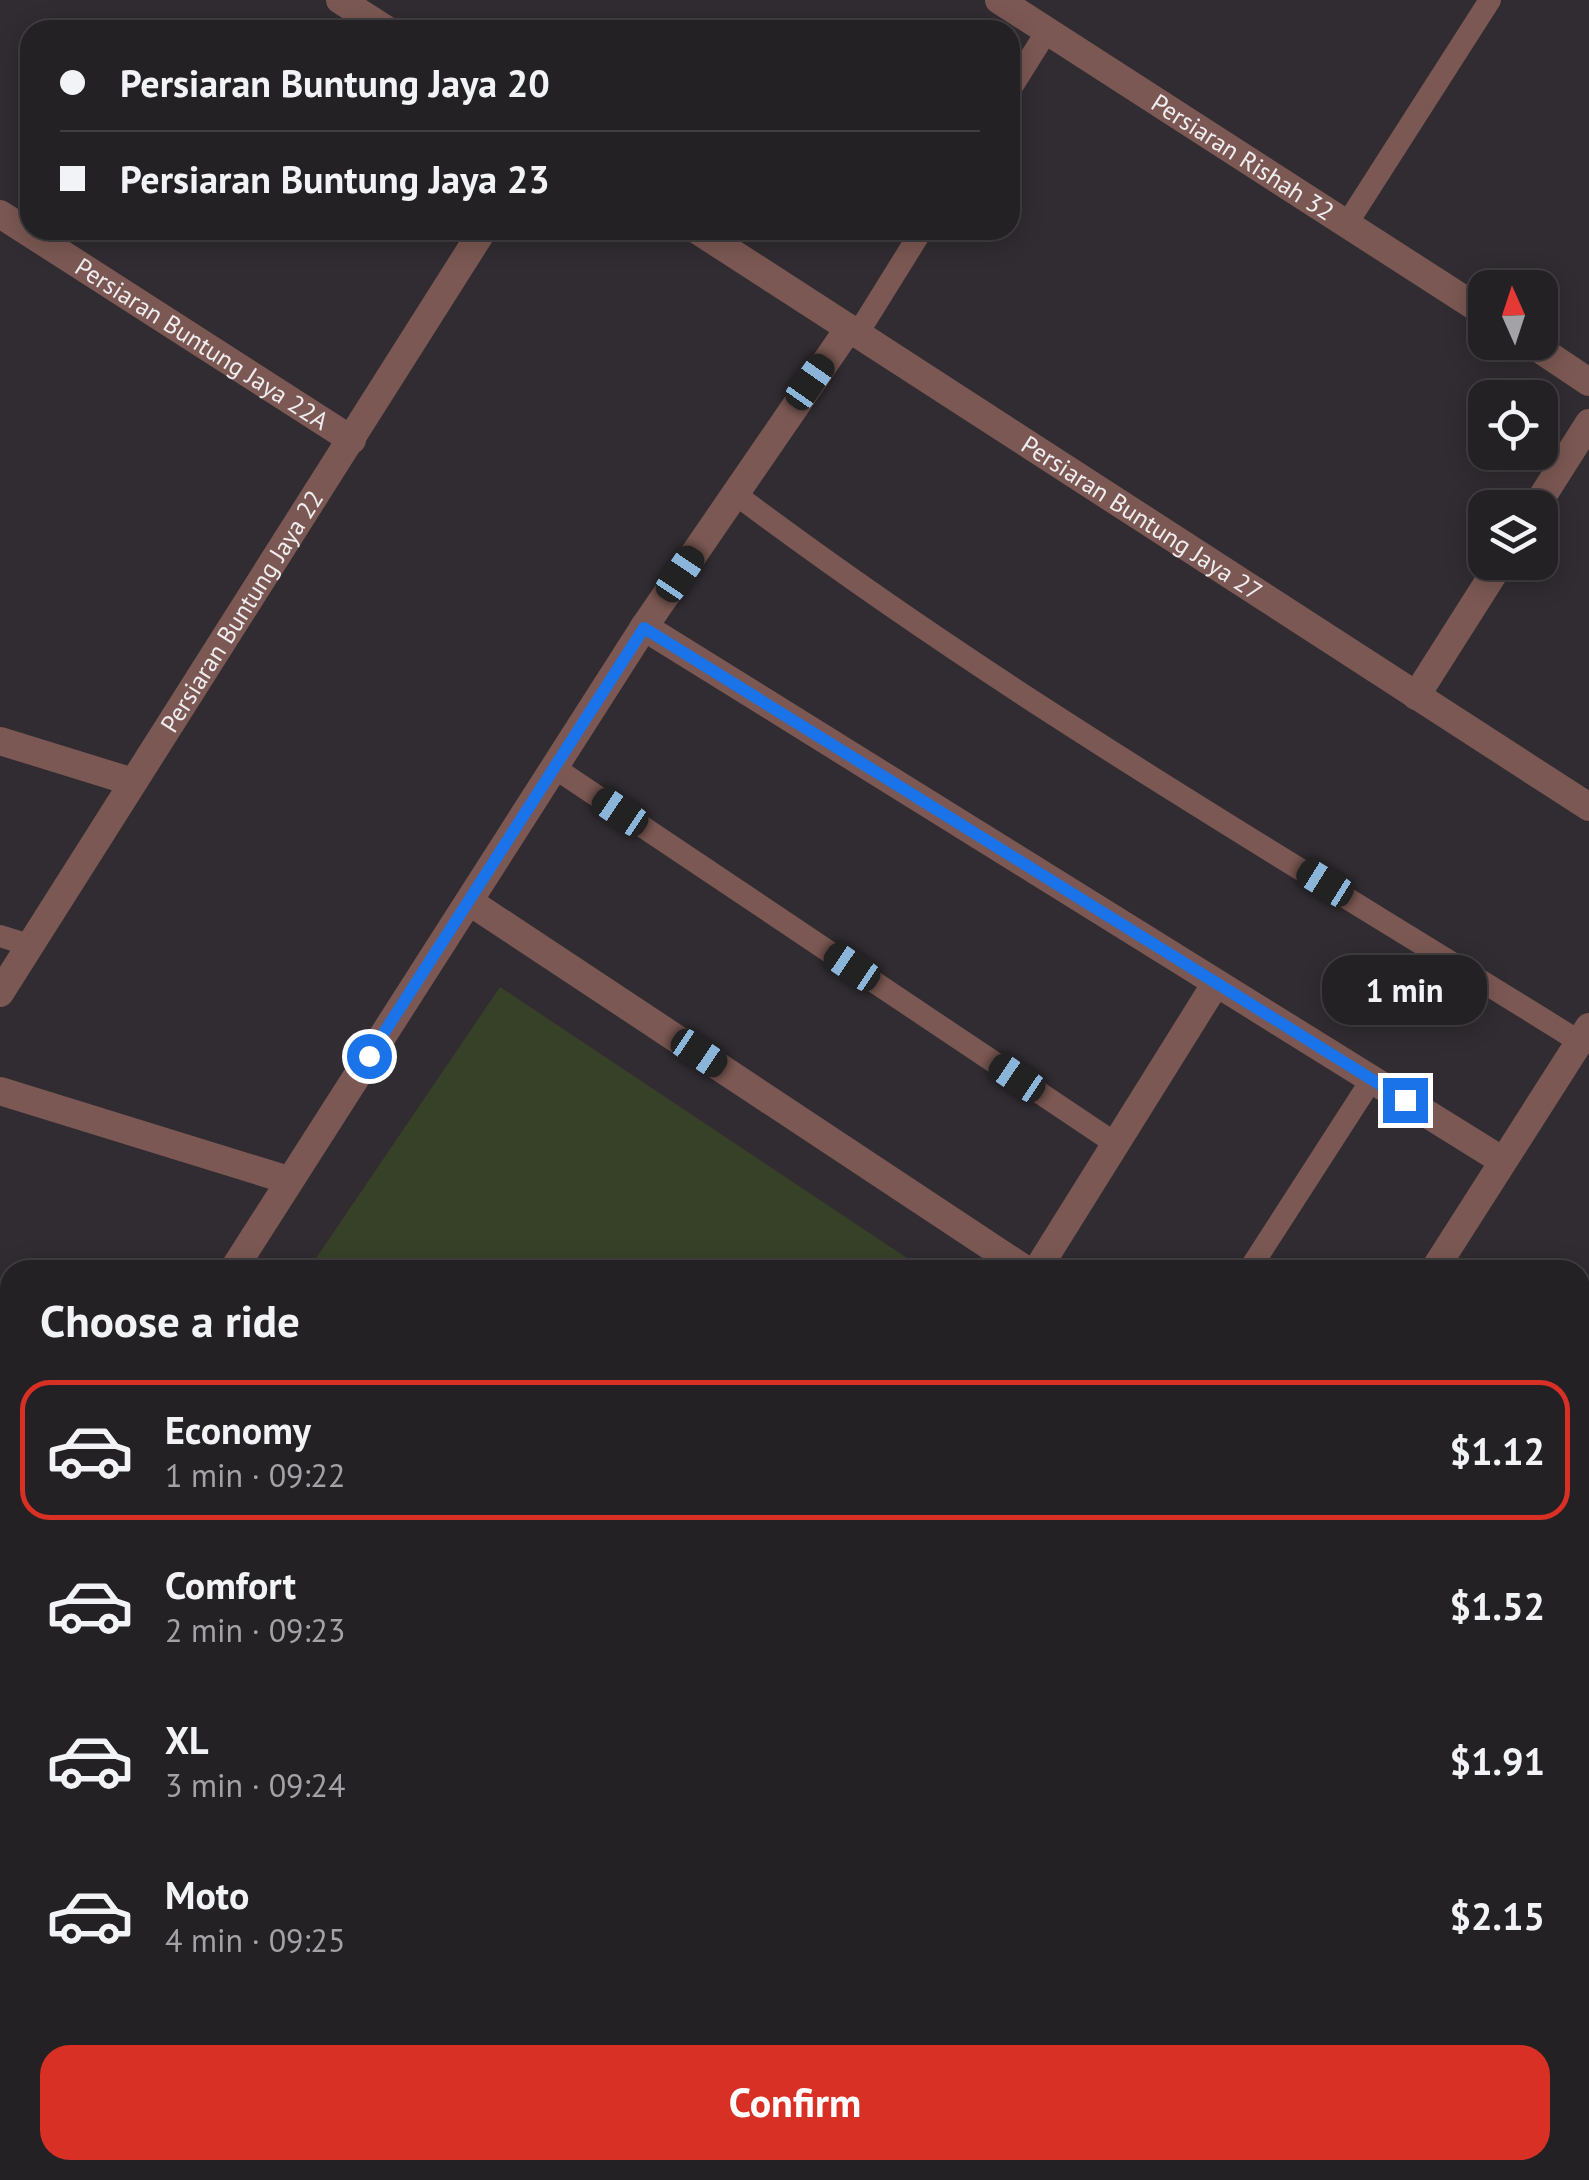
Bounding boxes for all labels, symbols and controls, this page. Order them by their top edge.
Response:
text: Persiaran Buntung Jaya 20 [120,58,550,107]
street label: Persiaran Rishah 32 [1145,86,1340,228]
text: Persiaran Buntung Jaya 23 [120,154,550,203]
street label: Persiaran Buntung Jaya 22A [69,250,335,437]
north arrow [1468,270,1558,360]
map controls [1468,270,1558,580]
car [781,349,839,415]
button: locate [1468,380,1558,470]
street label: Persiaran Buntung Jaya 27 [1016,428,1268,607]
street label: Persiaran Buntung Jaya 22 [153,484,330,738]
button: layers [1468,490,1558,580]
car [651,541,709,607]
car [587,783,653,841]
car [1292,854,1358,912]
car [819,938,885,996]
callout: 1 min [1322,955,1488,1025]
text: 1 min [1365,969,1444,1011]
car [666,1024,732,1082]
route start [347,1034,392,1079]
car [984,1049,1050,1107]
route end [1383,1078,1428,1123]
text: Choose a ride [40,1291,300,1349]
icon: car [45,1405,135,1495]
text: Economy [165,1405,311,1454]
text: $1.12 [1449,1426,1545,1475]
text: 1 min · 09:22 [165,1454,345,1496]
icon: car [45,1560,135,1650]
text: Comfort [165,1560,296,1609]
text: $1.52 [1449,1581,1545,1630]
text: 2 min · 09:23 [165,1609,345,1651]
icon: car [45,1715,135,1805]
text: XL [165,1715,209,1764]
text: $1.91 [1449,1736,1545,1785]
text: 3 min · 09:24 [165,1764,345,1806]
icon: car [45,1870,135,1960]
text: Moto [165,1870,249,1919]
text: $2.15 [1449,1891,1545,1940]
text: 4 min · 09:25 [165,1919,345,1961]
button: Confirm [40,2045,1550,2160]

